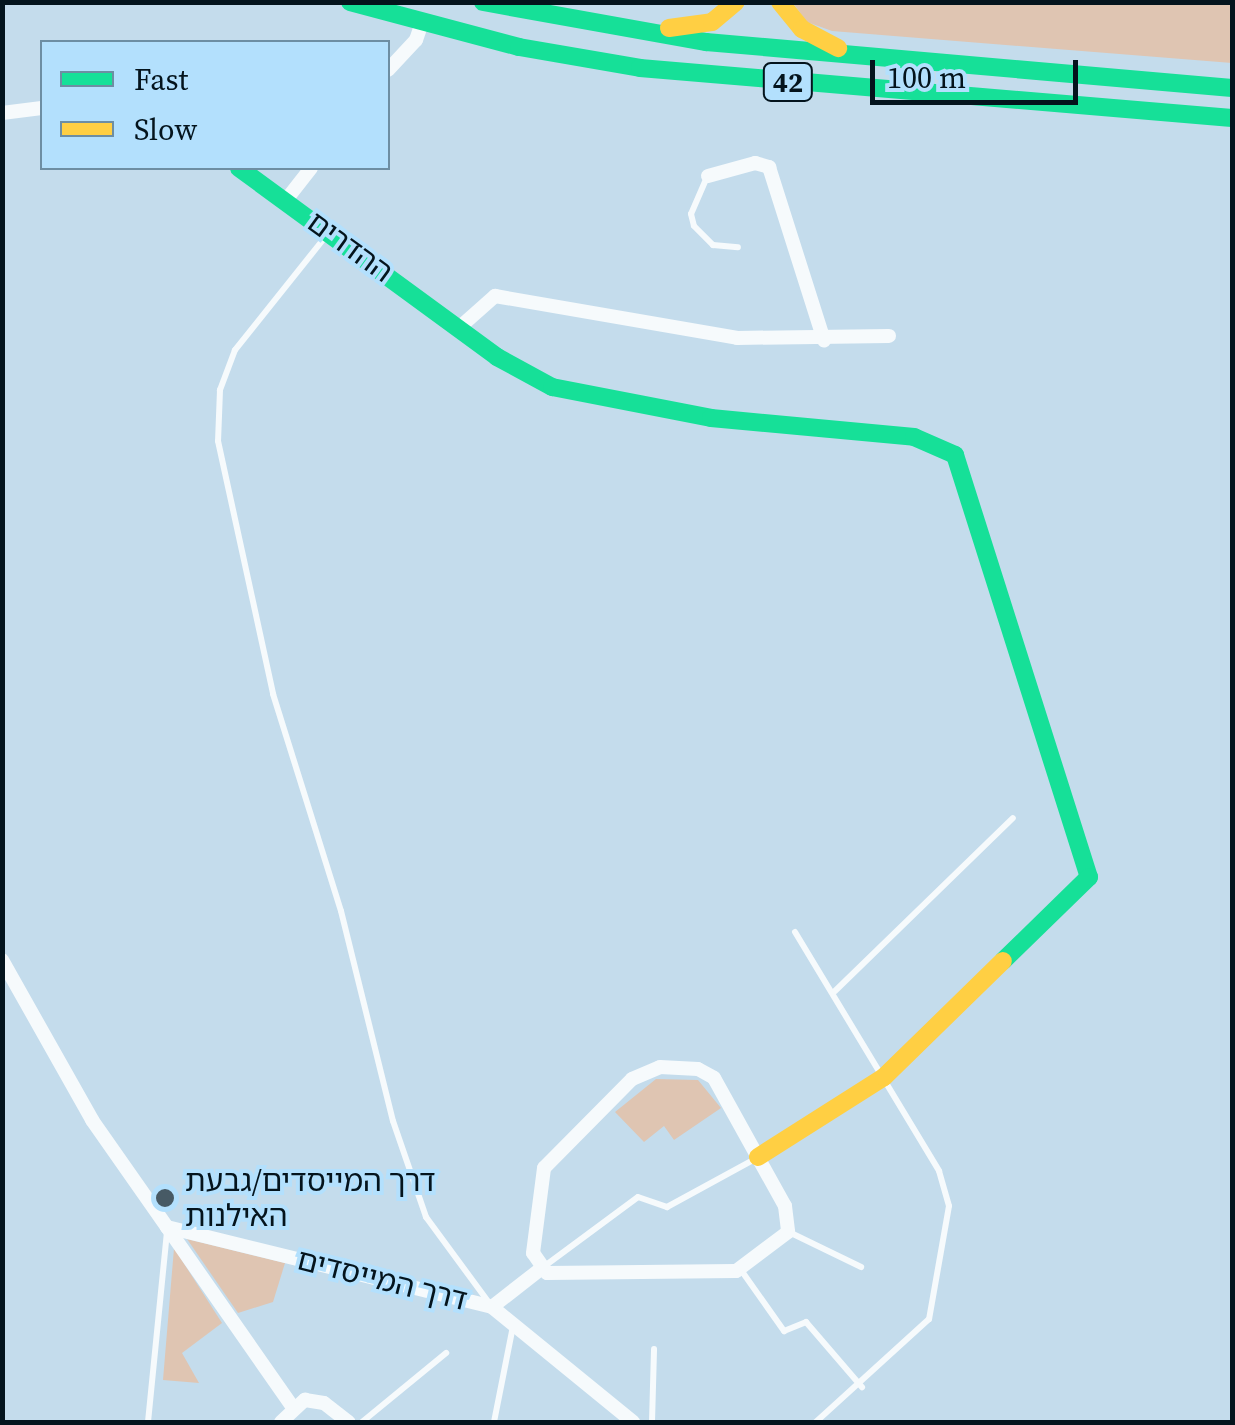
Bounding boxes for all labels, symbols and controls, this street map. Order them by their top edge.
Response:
legend [40,40,390,170]
scale bar [875,40,1082,102]
text: 100 m [887,57,966,98]
text: Fast [134,59,188,100]
road number: 42 [760,59,816,105]
text: Slow [134,109,197,150]
street label: ההדרים [300,204,400,290]
place label: דרך המייסדים/גבעת האילנות [185,1163,436,1234]
marker: דרך המייסדים/גבעת האילנות [154,1187,176,1209]
street label: דרך המייסדים [293,1242,471,1318]

